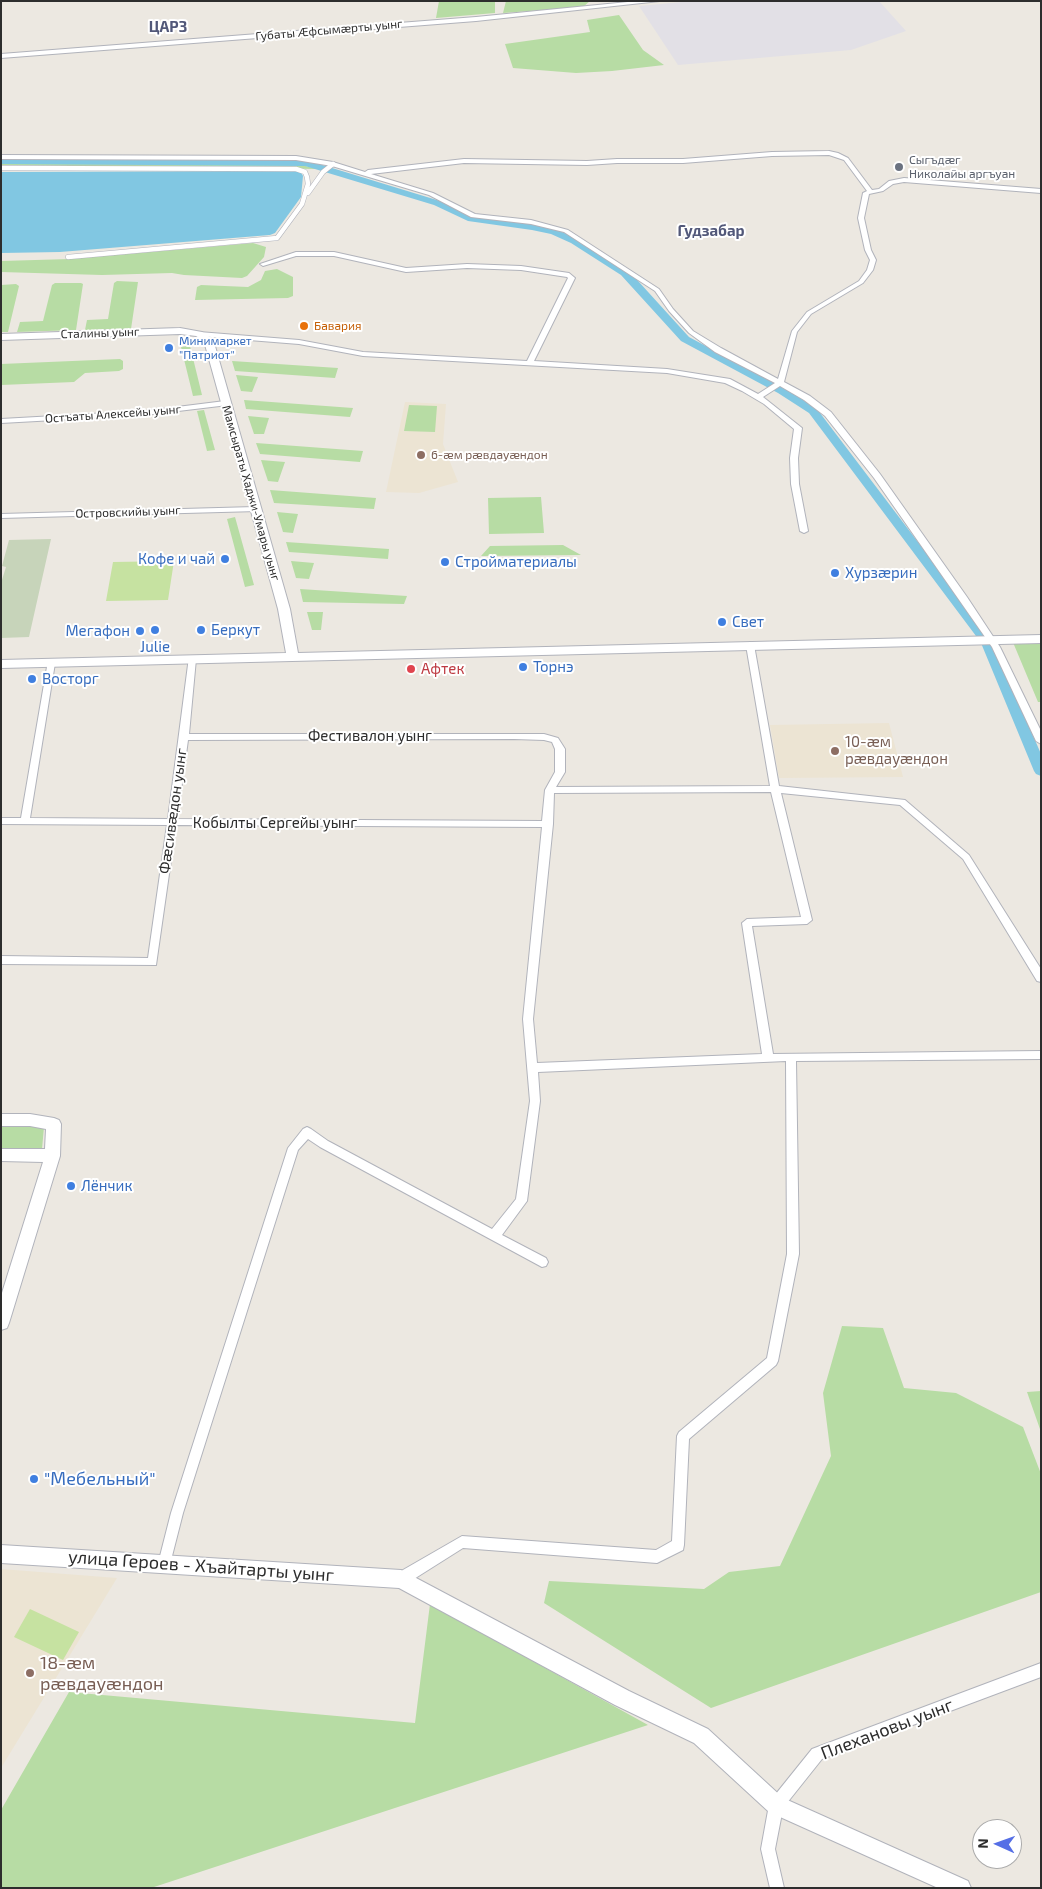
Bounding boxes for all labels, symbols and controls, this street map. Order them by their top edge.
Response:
street label: Губаты Æфсымæрты уынг [255,16,403,44]
district label: ЦАРЗ [149,18,187,36]
place label: Сыгъдæг Николайы аргъуан [909,153,1015,181]
marker: Сыгъдæг Николайы аргъуан [893,161,905,173]
district label: Гудзабар [677,222,745,240]
place label: Бавария [314,319,362,333]
marker: Бавария [298,320,310,332]
street label: Сталины уынг [60,324,140,342]
place label: Минимаркет "Патриот" [179,334,252,362]
marker: Минимаркет "Патриот" [163,342,175,354]
street label: Остъаты Алексейы уынг [44,402,182,426]
street label: Мамсыраты Хаджи-Умары уынг [219,404,283,582]
place label: 6-æм рӕвдауӕндон [431,448,548,462]
marker: 6-æм рӕвдауӕндон [415,449,427,461]
street label: Островскийы уынг [75,503,181,521]
place label: Кофе и чай [138,550,215,568]
marker: Кофе и чай [219,553,231,565]
place label: Стройматериалы [455,553,577,571]
marker: Стройматериалы [439,556,451,568]
place label: Хурзæрин [845,564,917,582]
marker: Хурзæрин [829,567,841,579]
place label: Свет [732,613,764,631]
marker: Свет [716,616,728,628]
place label: Беркут [211,621,260,639]
place label: Мегафон [65,622,130,640]
marker: Julie [149,624,161,636]
marker: Беркут [195,624,207,636]
marker: Мегафон [134,625,146,637]
place label: Julie [140,638,170,656]
place label: Торнэ [533,658,574,676]
place label: Афтек [421,660,464,678]
marker: Торнэ [517,661,529,673]
marker: Афтек [405,663,417,675]
place label: Восторг [42,670,99,688]
marker: Восторг [26,673,38,685]
street label: Фестивалон уынг [308,727,432,745]
place label: 10-æм рӕвдауӕндон [845,733,948,768]
marker: 10-æм рӕвдауӕндон [829,745,841,757]
street label: Фæсивæдон уынг [155,747,191,875]
street label: Кобылты Сергейы уынг [193,814,357,832]
place label: Лёнчик [81,1177,132,1195]
marker: Лёнчик [65,1180,77,1192]
place label: "Мебельный" [44,1468,155,1490]
marker: "Мебельный" [28,1473,40,1485]
street label: улица Героев - Хъайтарты уынг [67,1546,335,1586]
place label: 18-æм рӕвдауӕндон [40,1652,163,1695]
marker: 18-æм рӕвдауӕндон [24,1667,36,1679]
street label: Плехановы уынг [818,1694,956,1764]
north arrow [972,1819,1022,1869]
text: N [974,1838,991,1849]

